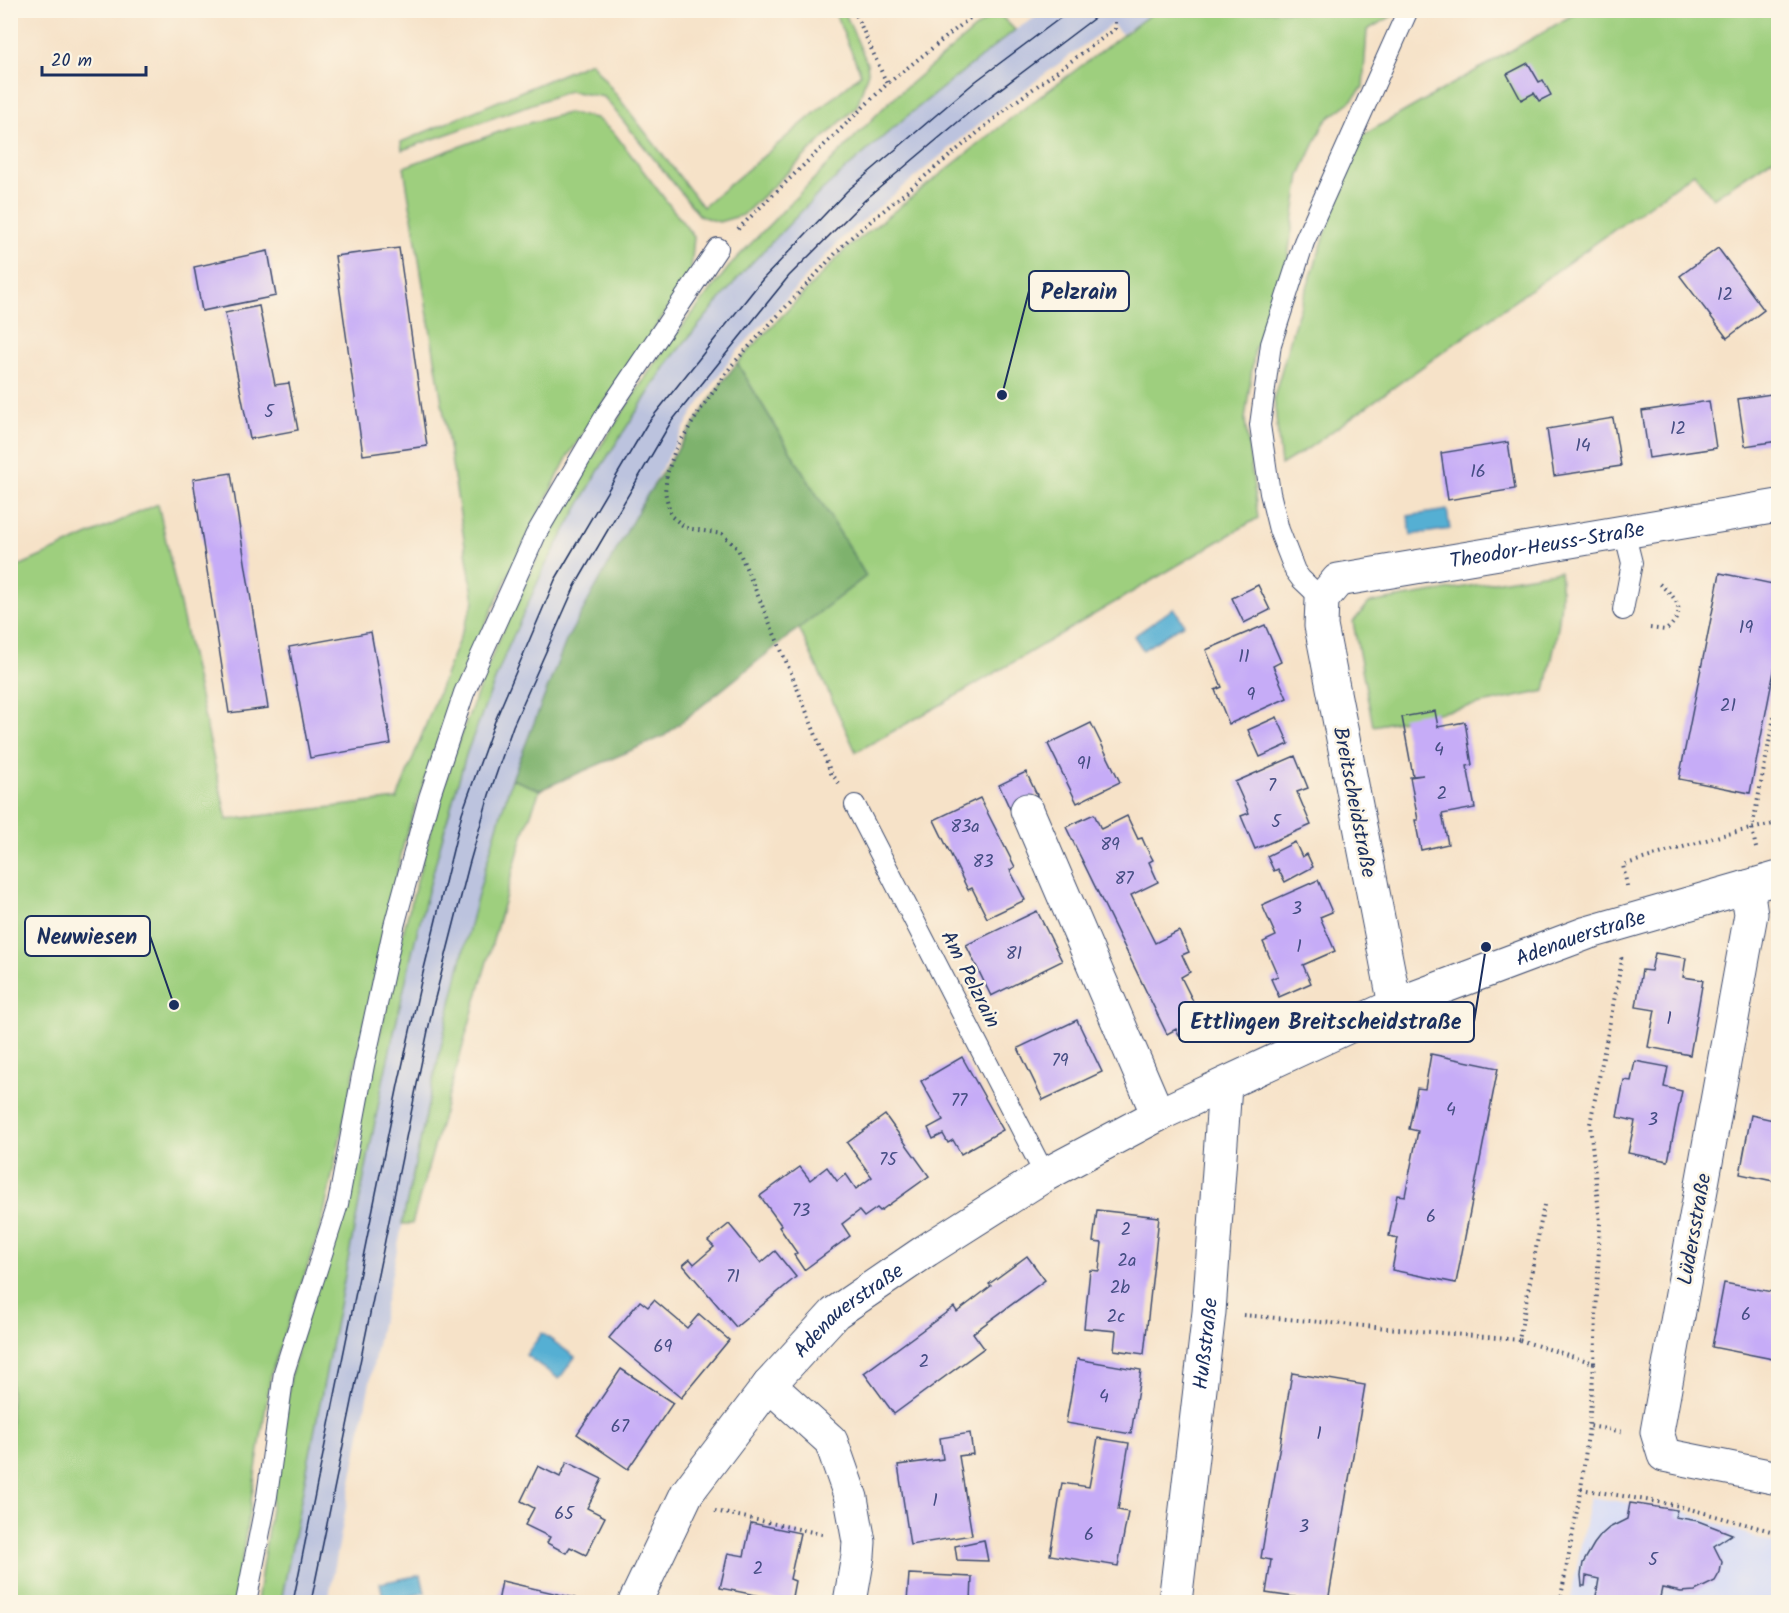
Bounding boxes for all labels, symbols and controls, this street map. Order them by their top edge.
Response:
scale bar [42,39,146,77]
text: 20 m [51,47,92,76]
callout: Pelzrain [1029,271,1129,311]
text: Pelzrain [1041,276,1117,311]
house number: 12 [1717,281,1733,310]
house number: 5 [264,398,275,427]
house number: 12 [1670,415,1686,444]
house number: 14 [1575,432,1591,461]
house number: 16 [1470,458,1486,487]
street label: Theodor-Heuss-Straße [1447,514,1648,579]
house number: 19 [1739,614,1753,643]
house number: 11 [1238,643,1250,672]
house number: 9 [1247,681,1256,710]
house number: 21 [1720,692,1736,721]
street label: Breitscheidstraße [1323,724,1384,881]
house number: 4 [1434,736,1444,765]
house number: 91 [1077,750,1091,779]
house number: 7 [1268,772,1277,801]
house number: 2 [1437,780,1447,809]
house number: 5 [1271,808,1282,837]
house number: 83a [950,813,980,842]
house number: 89 [1100,831,1120,860]
house number: 83 [972,848,994,877]
house number: 87 [1114,865,1134,894]
house number: 3 [1292,895,1302,924]
street label: Adenauerstraße [1511,902,1650,976]
callout: Neuwiesen [25,916,150,956]
text: Neuwiesen [37,921,137,956]
street label: Am Pelzrain [931,925,1008,1034]
house number: 1 [1296,933,1302,962]
house number: 81 [1006,940,1022,969]
callout: Ettlingen Breitscheidstraße [1179,1002,1474,1042]
house number: 1 [1666,1005,1672,1034]
text: Ettlingen Breitscheidstraße [1191,1006,1462,1041]
house number: 79 [1051,1047,1069,1076]
house number: 77 [951,1087,968,1116]
house number: 4 [1446,1096,1456,1125]
house number: 3 [1648,1106,1658,1135]
house number: 75 [879,1146,898,1175]
street label: Lüdersstraße [1669,1170,1722,1288]
house number: 73 [792,1197,810,1226]
house number: 6 [1426,1203,1436,1232]
house number: 2 [1121,1216,1131,1245]
house number: 2a [1118,1247,1136,1276]
street label: Adenauerstraße [786,1255,912,1366]
house number: 71 [726,1263,740,1292]
house number: 2b [1110,1274,1130,1303]
street label: Hußstraße [1185,1296,1228,1392]
house number: 6 [1741,1301,1751,1330]
house number: 2c [1107,1303,1125,1332]
house number: 69 [654,1333,673,1362]
house number: 2 [919,1348,929,1377]
house number: 4 [1099,1383,1109,1412]
house number: 67 [611,1413,630,1442]
house number: 1 [1316,1420,1322,1449]
house number: 1 [932,1487,938,1516]
house number: 65 [554,1500,575,1529]
house number: 3 [1299,1513,1309,1542]
house number: 6 [1084,1521,1094,1550]
house number: 5 [1648,1546,1659,1575]
house number: 2 [753,1555,763,1584]

